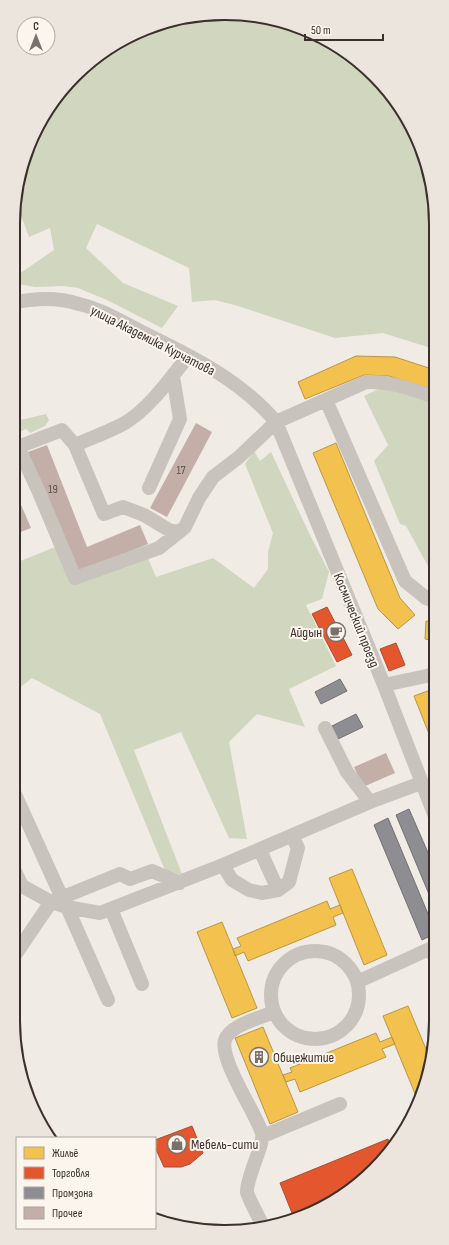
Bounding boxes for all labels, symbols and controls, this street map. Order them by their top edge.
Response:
north arrow [16,16,56,56]
scale bar [305,16,383,42]
text: С [33,20,39,33]
text: 50 m [311,23,331,38]
street label: улица Академика Курчатова [88,302,218,379]
house number: 17 [177,463,186,478]
house number: 19 [48,482,58,497]
street label: Космический проезд [330,570,383,670]
cafe icon: Айдын [325,621,347,643]
place label: Айдын [290,624,322,641]
building icon: Общежитие [248,1046,270,1068]
place label: Общежитие [273,1049,334,1066]
shop icon: Мебель-сити [166,1133,188,1155]
place label: Мебель-сити [191,1136,258,1153]
legend [16,1137,156,1229]
text: Жильё [52,1146,79,1161]
text: Торговля [52,1166,90,1181]
text: Промзона [52,1186,93,1201]
text: Прочее [52,1206,83,1221]

